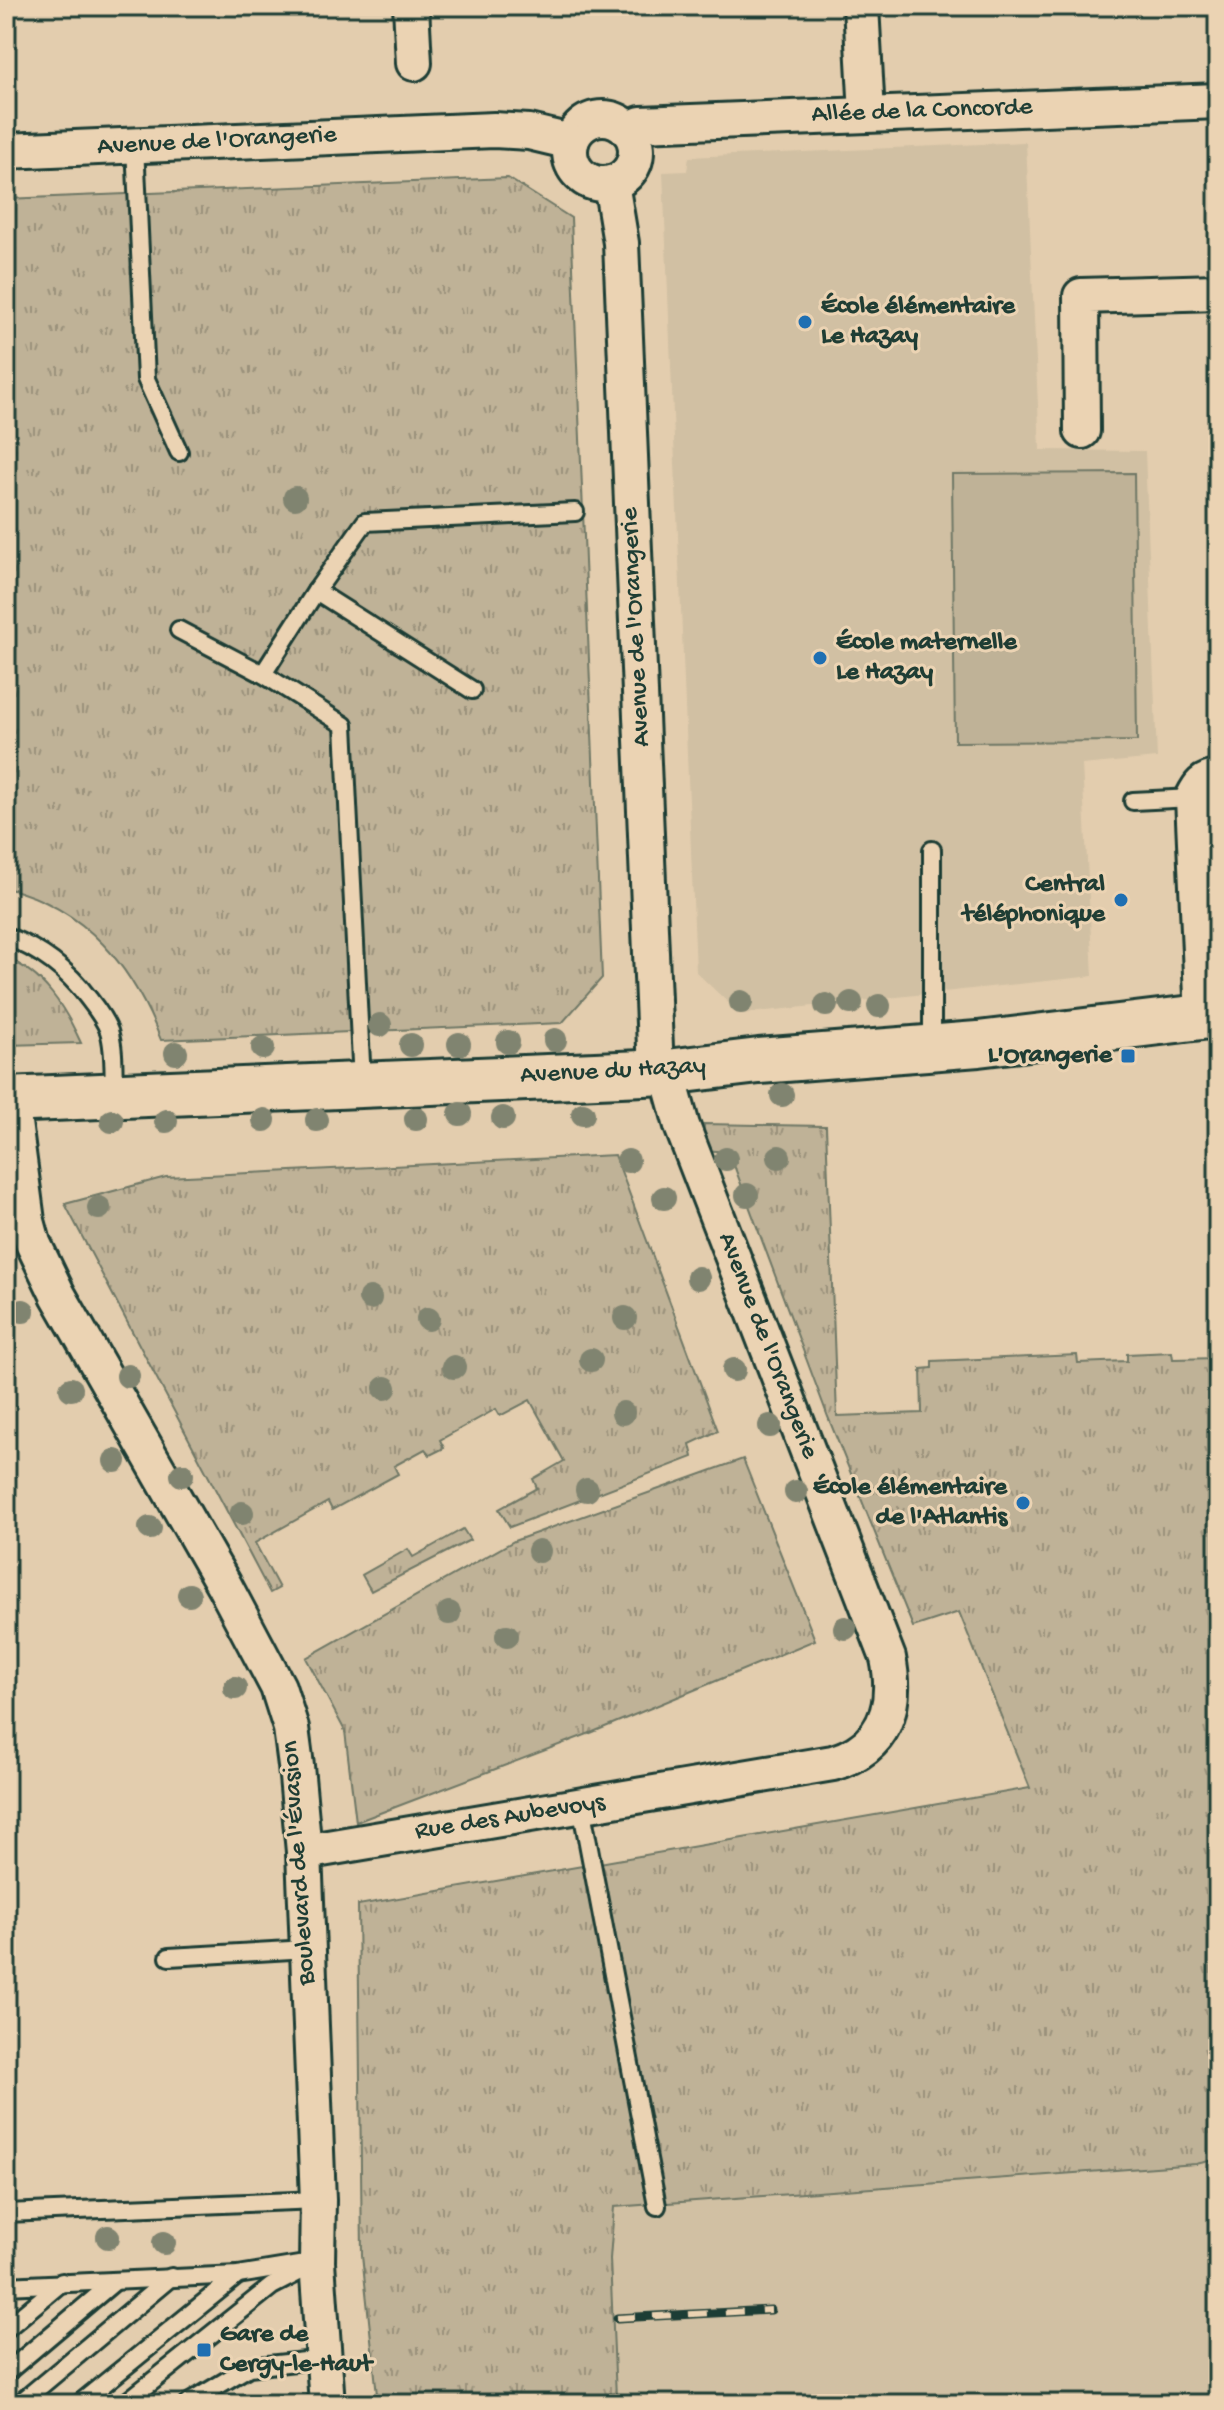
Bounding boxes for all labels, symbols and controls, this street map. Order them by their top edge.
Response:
street label: Allée de la Concorde [811,93,1034,131]
street label: Avenue de l'Orangerie [97,120,338,164]
place label: École élémentaire Le Hazay [821,292,1017,353]
marker: École élémentaire Le Hazay [796,313,814,331]
street label: Avenue de l'Orangerie [615,506,659,747]
place label: École maternelle Le Hazay [836,628,1018,689]
marker: École maternelle Le Hazay [811,649,829,667]
place label: Central téléphonique [960,870,1107,931]
marker: Central téléphonique [1112,891,1130,909]
place label: L'Orangerie [988,1041,1114,1072]
marker: L'Orangerie [1119,1047,1137,1065]
street label: Avenue du Hazay [519,1052,707,1092]
street label: Avenue de l'Orangerie [710,1229,825,1464]
place label: École élémentaire de l'Atlantis [813,1473,1009,1534]
marker: École élémentaire de l'Atlantis [1014,1494,1032,1512]
street label: Boulevard de l'Évasion [276,1739,324,1987]
street label: Rue des Aubevoys [413,1787,609,1848]
place label: Gare de Cergy-le-Haut [220,2320,374,2381]
marker: Gare de Cergy-le-Haut [195,2341,213,2359]

